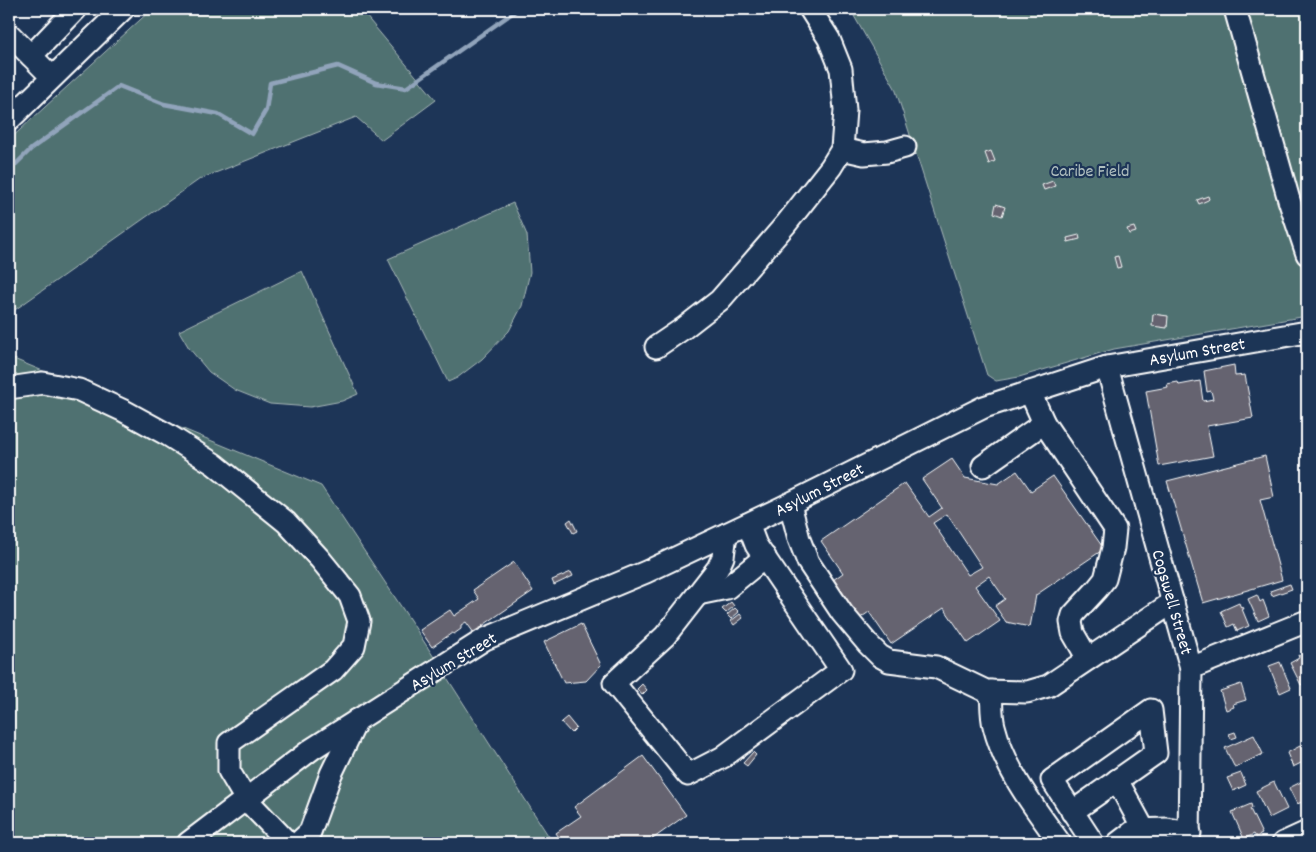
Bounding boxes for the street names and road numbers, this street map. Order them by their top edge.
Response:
street label: Asylum Street [1148,333,1248,374]
street label: Asylum Street [771,458,869,524]
street label: Cogswell Street [1144,547,1198,659]
street label: Asylum Street [406,627,503,699]

